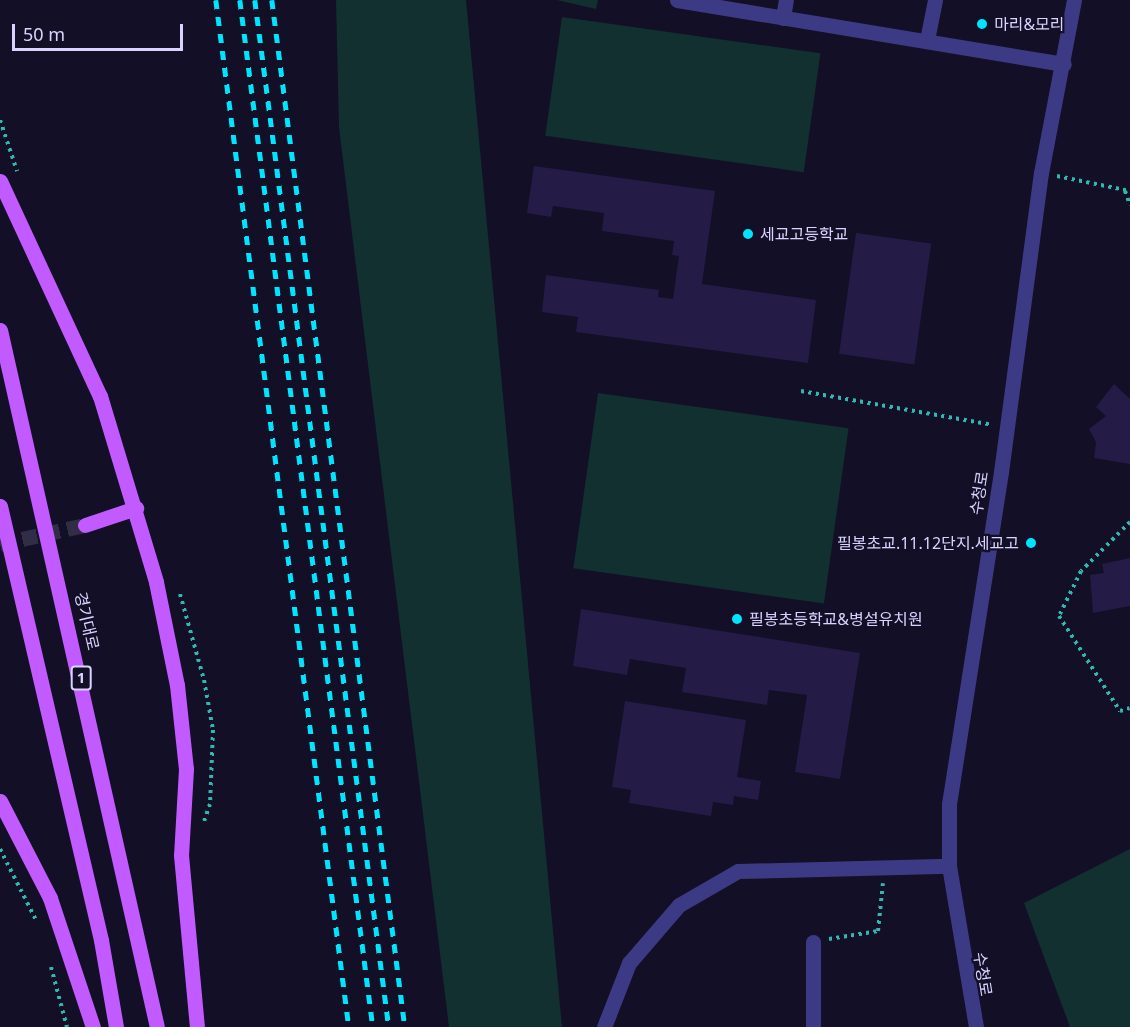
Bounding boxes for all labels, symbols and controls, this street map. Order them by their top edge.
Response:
scale bar [15,12,186,50]
place label: 마리&모리 [994,14,1065,34]
marker: 마리&모리 [975,17,989,31]
text: 50 m [23,22,65,46]
place label: 세교고등학교 [760,224,848,244]
marker: 세교고등학교 [741,227,755,241]
street label: 수청로 [966,470,992,516]
place label: 필봉초교.11.12단지.세교고 [837,533,1019,553]
marker: 필봉초교.11.12단지.세교고 [1024,536,1038,550]
street label: 경기대로 [71,590,103,652]
place label: 필봉초등학교&병설유치원 [749,609,923,629]
marker: 필봉초등학교&병설유치원 [730,612,744,626]
road number: 1 [70,666,92,690]
street label: 수청로 [970,951,996,997]

